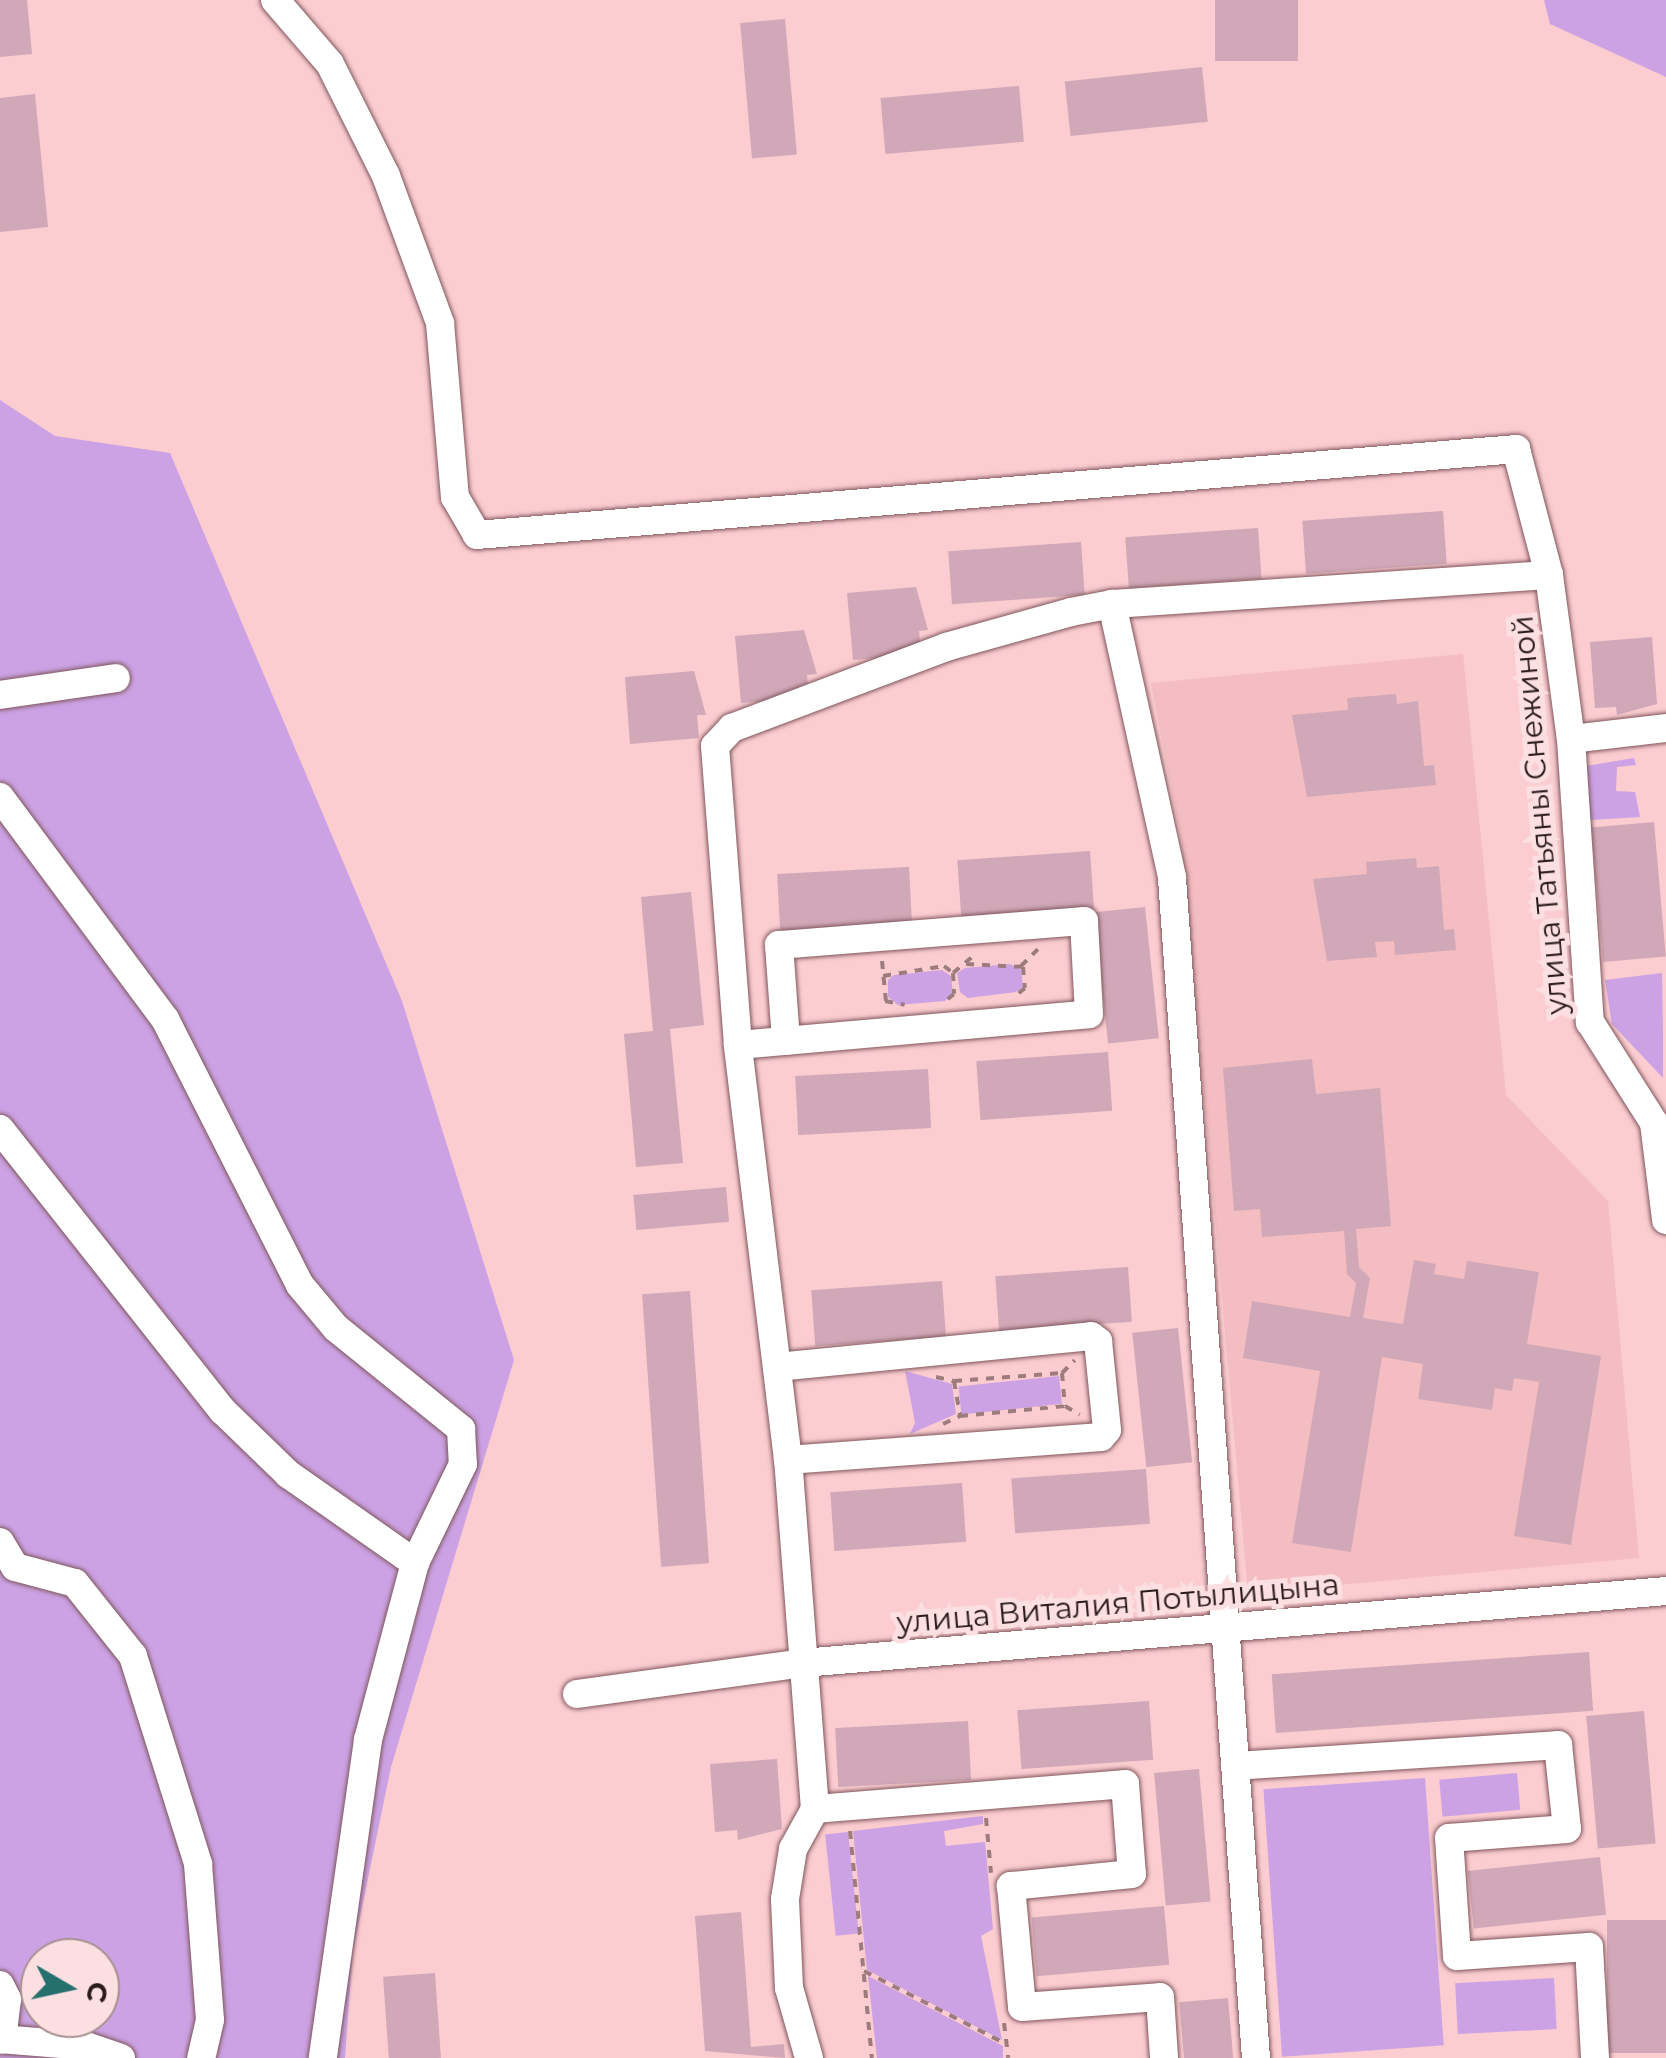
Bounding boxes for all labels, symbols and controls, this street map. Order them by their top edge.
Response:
street label: улица Татьяны Снежиной [1505,614,1575,1016]
street label: улица Виталия Потылицына [895,1567,1341,1641]
north arrow [20,1938,120,2038]
text: С [79,1980,116,2005]

